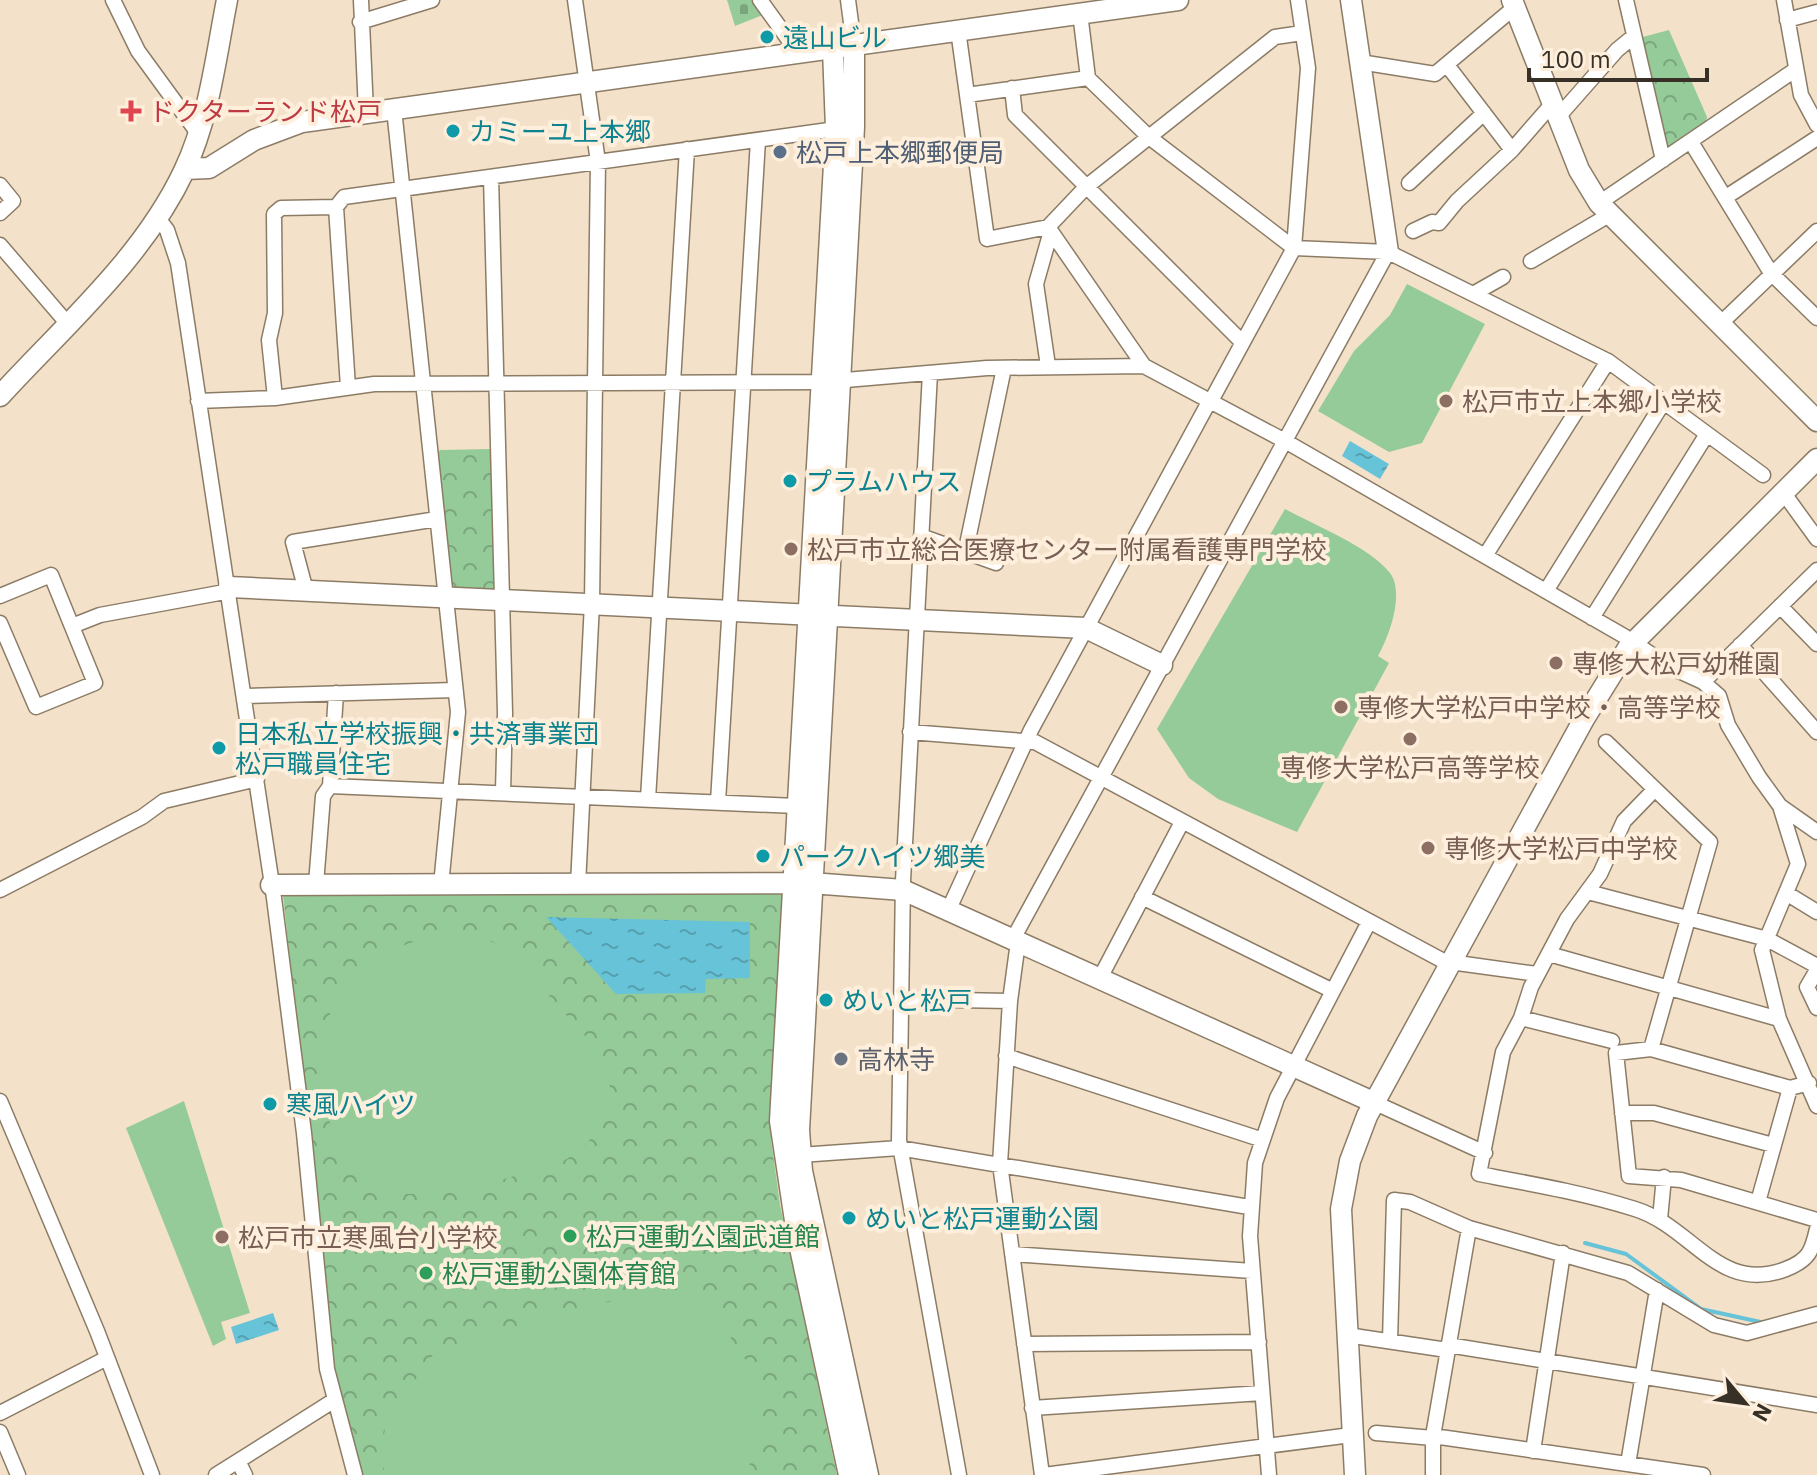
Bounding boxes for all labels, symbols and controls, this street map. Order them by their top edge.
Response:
place label: 遠山ビル [783,20,887,54]
marker: 遠山ビル [758,28,776,46]
scale bar [1529,32,1707,82]
text: 100 m [1541,43,1611,75]
place label: ドクターランド松戸 [149,94,382,128]
marker: ドクターランド松戸 [120,100,142,122]
place label: カミーユ上本郷 [469,114,651,148]
marker: カミーユ上本郷 [444,122,462,140]
place label: 松戸上本郷郵便局 [796,135,1004,169]
marker: 松戸上本郷郵便局 [771,143,789,161]
place label: 松戸市立上本郷小学校 [1462,384,1722,418]
marker: 松戸市立上本郷小学校 [1437,392,1455,410]
place label: プラムハウス [806,464,961,498]
marker: プラムハウス [781,472,799,490]
place label: 松戸市立総合医療センター附属看護専門学校 [807,532,1327,566]
marker: 松戸市立総合医療センター附属看護専門学校 [782,540,800,558]
place label: 専修大松戸幼稚園 [1572,646,1780,680]
marker: 専修大松戸幼稚園 [1547,654,1565,672]
place label: 専修大学松戸中学校・高等学校 [1357,690,1721,724]
marker: 専修大学松戸中学校・高等学校 [1332,698,1350,716]
place label: 日本私立学校振興・共済事業団 松戸職員住宅 [235,716,599,780]
marker: 専修大学松戸高等学校 [1401,730,1419,748]
marker: 日本私立学校振興・共済事業団 松戸職員住宅 [210,739,228,757]
place label: 専修大学松戸高等学校 [1280,750,1540,784]
place label: 専修大学松戸中学校 [1444,831,1678,865]
place label: パークハイツ郷美 [779,839,985,873]
marker: 専修大学松戸中学校 [1419,839,1437,857]
marker: パークハイツ郷美 [754,847,772,865]
place label: めいと松戸 [842,983,972,1017]
marker: めいと松戸 [817,991,835,1009]
place label: 高林寺 [857,1042,935,1076]
marker: 高林寺 [832,1050,850,1068]
place label: 寒風ハイツ [286,1087,415,1121]
marker: 寒風ハイツ [261,1095,279,1113]
place label: めいと松戸運動公園 [865,1201,1099,1235]
marker: めいと松戸運動公園 [840,1209,858,1227]
place label: 松戸運動公園武道館 [586,1219,820,1253]
place label: 松戸市立寒風台小学校 [238,1220,498,1254]
marker: 松戸運動公園武道館 [561,1227,579,1245]
marker: 松戸市立寒風台小学校 [213,1228,231,1246]
place label: 松戸運動公園体育館 [442,1256,676,1290]
marker: 松戸運動公園体育館 [417,1264,435,1282]
north arrow [1705,1363,1785,1443]
text: N [1746,1399,1779,1427]

